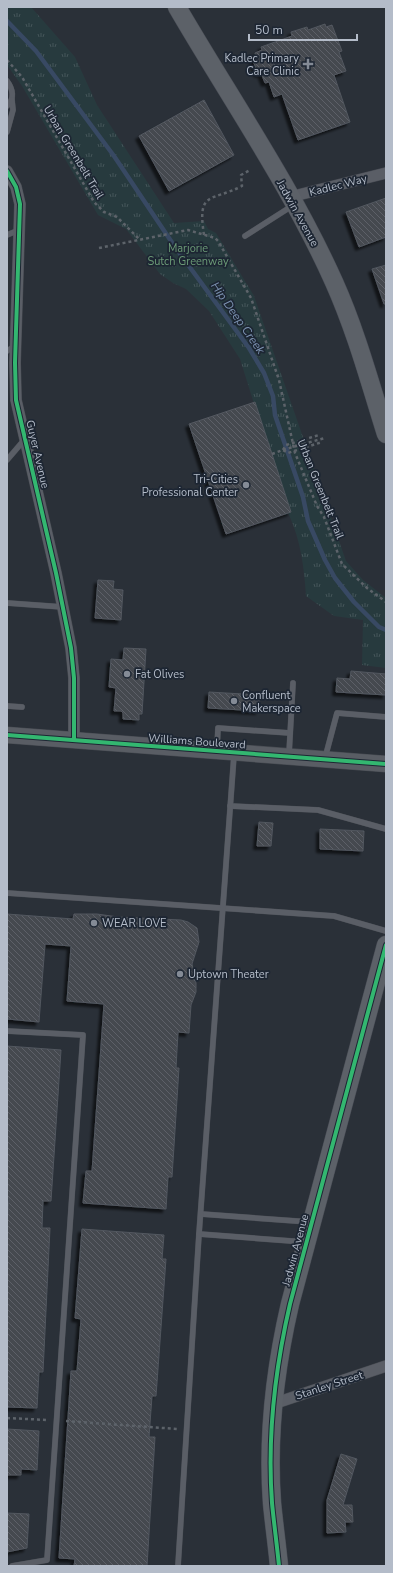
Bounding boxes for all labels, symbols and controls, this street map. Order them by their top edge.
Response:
scale bar [249,16,357,42]
text: 50 m [255,22,283,38]
place label: Kadlec Primary Care Clinic [224,51,299,79]
marker: Kadlec Primary Care Clinic [302,58,314,70]
street label: Urban Greenbelt Trail [40,103,108,202]
street label: Kadlec Way [308,171,369,200]
street label: Jadwin Avenue [273,176,322,249]
park label: Marjorie Sutch Greenway [147,241,229,269]
water label: Hip Deep Creek [207,279,269,358]
street label: Guyer Avenue [22,418,53,490]
street label: Urban Greenbelt Trail [294,437,348,542]
place label: Tri-Cities Professional Center [142,472,238,500]
marker: Tri-Cities Professional Center [241,480,251,490]
place label: Fat Olives [135,667,184,682]
marker: Fat Olives [122,669,132,679]
place label: Confluent Makerspace [242,688,301,716]
marker: Confluent Makerspace [229,696,239,706]
street label: Williams Boulevard [148,731,246,752]
place label: WEAR LOVE [102,916,166,931]
marker: WEAR LOVE [89,918,99,928]
place label: Uptown Theater [188,967,269,982]
marker: Uptown Theater [175,969,185,979]
street label: Jadwin Avenue [278,1212,312,1289]
street label: Stanley Street [293,1367,365,1403]

